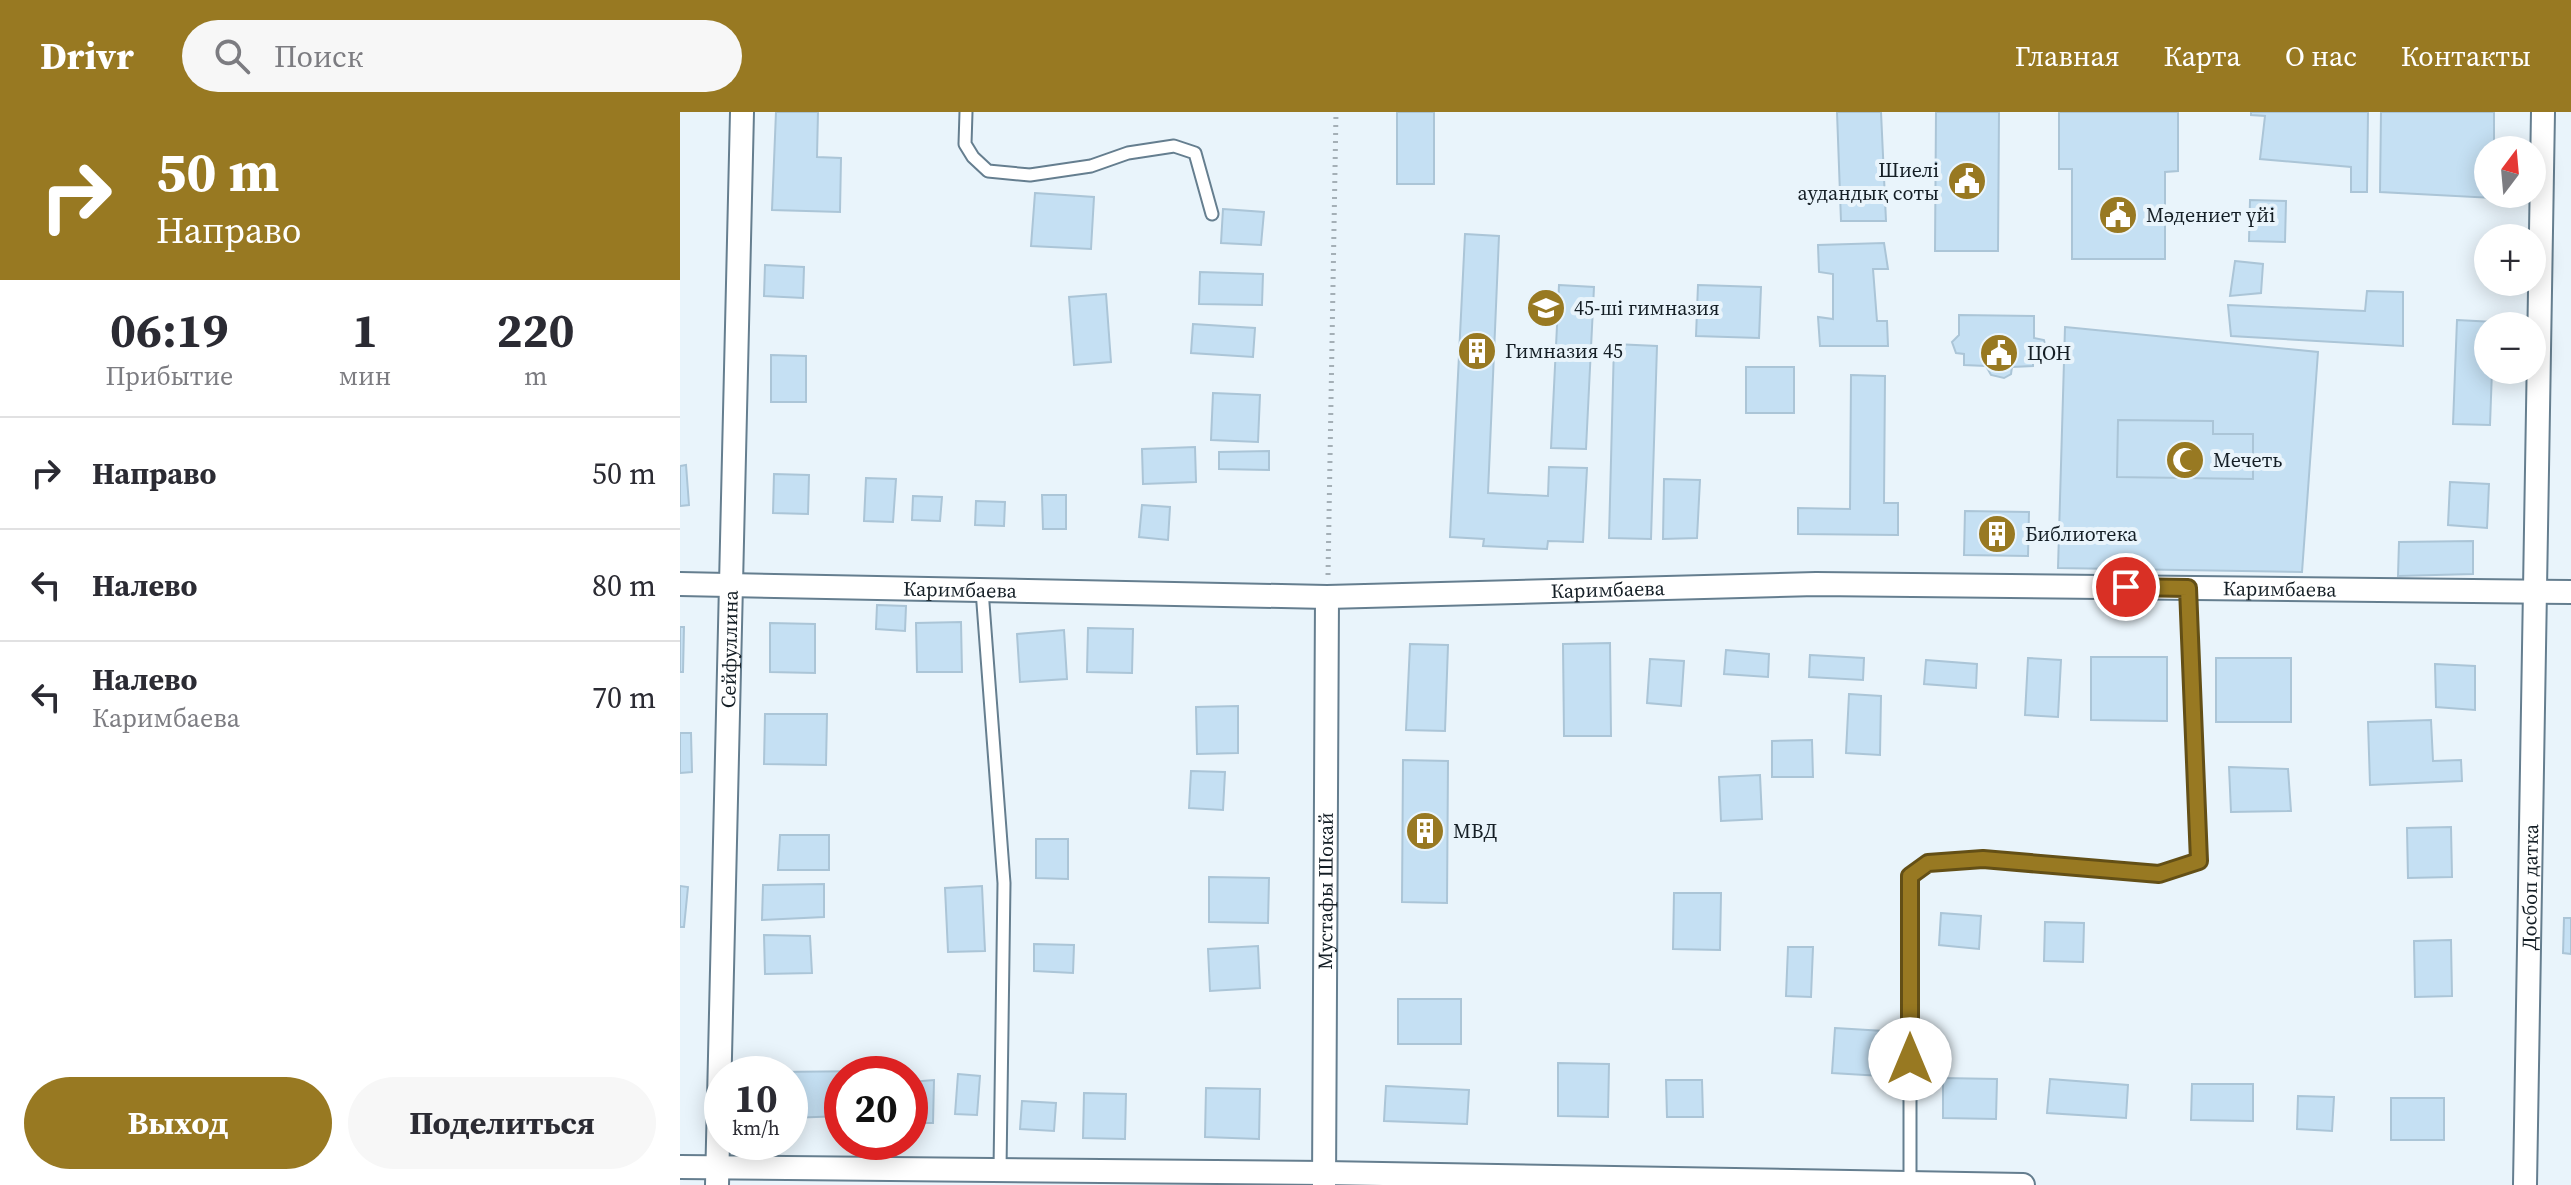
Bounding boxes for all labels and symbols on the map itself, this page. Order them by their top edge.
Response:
north arrow [2474,136,2546,208]
place label: Шиелі аудандық соты [1798,156,1939,207]
public building icon: Шиелі аудандық соты [1946,160,1988,202]
public building icon: Мәдениет үйі [2097,194,2139,236]
place label: Мәдениет үйі [2146,201,2275,229]
school or university icon: 45-ші гимназия [1525,287,1567,329]
place label: 45-ші гимназия [1574,294,1720,322]
building icon: Гимназия 45 [1456,330,1498,372]
public building icon: ЦОН [1978,332,2020,374]
place label: Гимназия 45 [1505,337,1623,365]
place label: ЦОН [2027,339,2071,367]
mosque icon: Мечеть [2164,439,2206,481]
place label: Мечеть [2213,446,2282,474]
building icon: Библиотека [1976,513,2018,555]
place label: Библиотека [2025,520,2138,548]
pin [2092,553,2160,621]
street label: Каримбаева [903,574,1018,605]
street label: Каримбаева [1550,574,1666,605]
street label: Каримбаева [2223,574,2338,604]
street label: Сейфуллина [714,589,745,708]
building icon: МВД [1404,810,1446,852]
street label: Мустафы Шокай [1311,812,1340,970]
place label: МВД [1453,817,1498,845]
street label: Досбоп датка [2515,823,2545,950]
position arrow [1868,1017,1952,1101]
speed limit sign: 20 [824,1056,928,1160]

